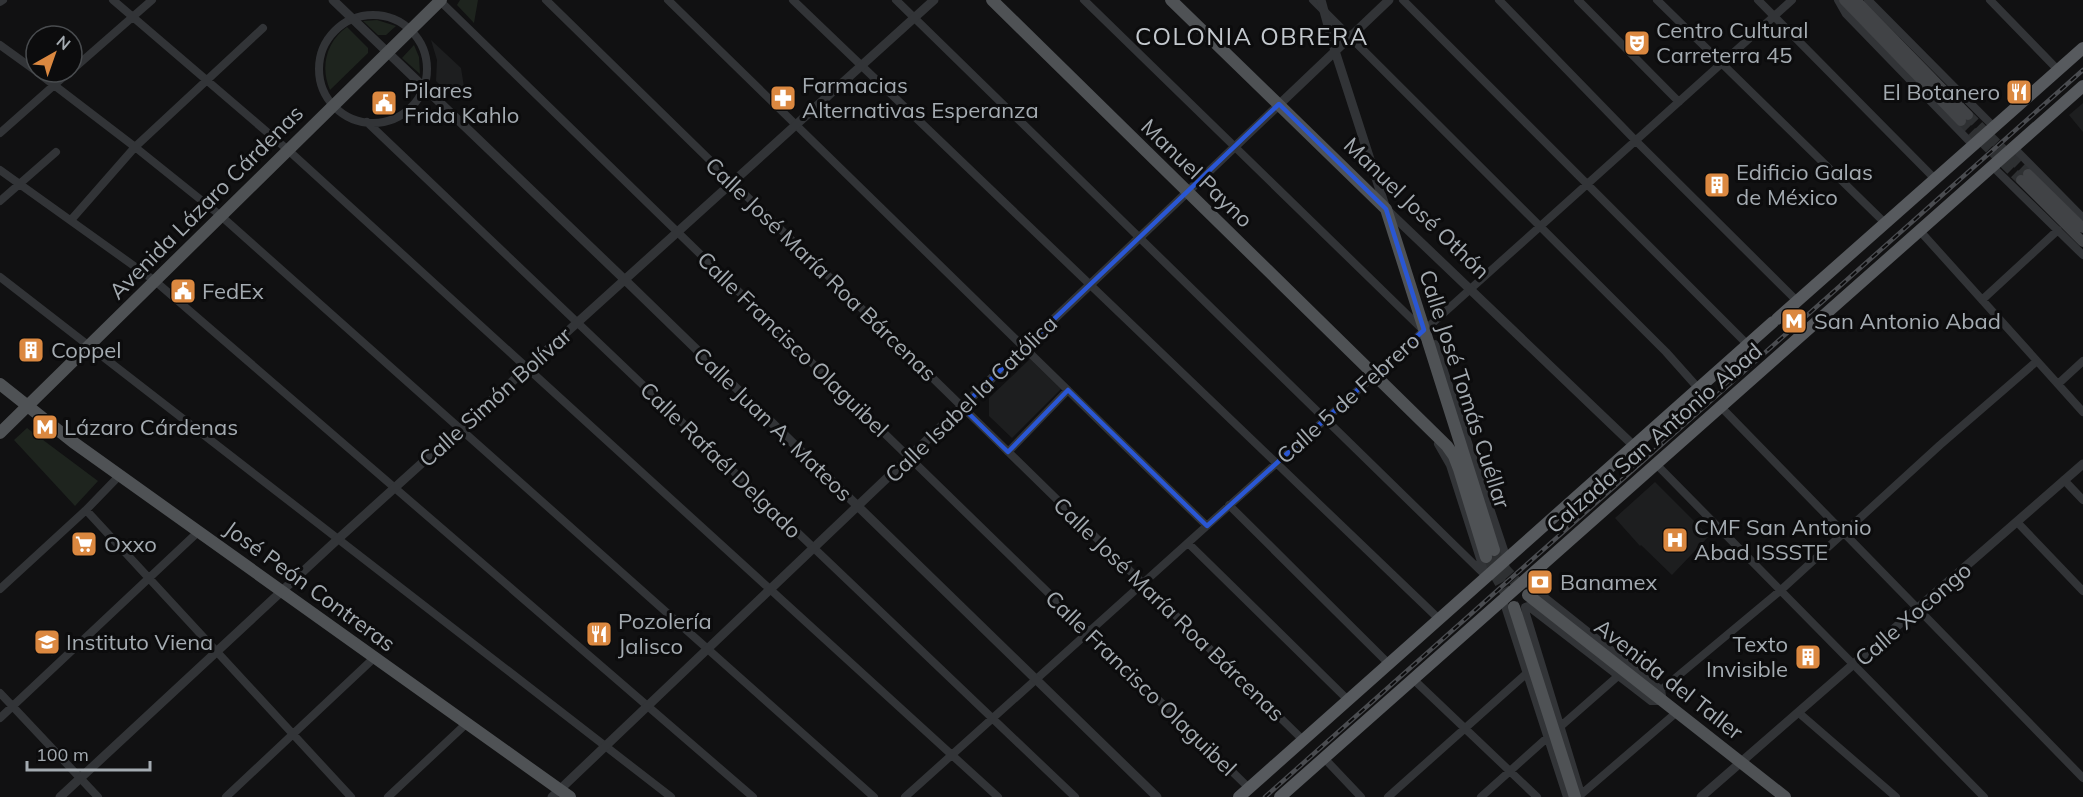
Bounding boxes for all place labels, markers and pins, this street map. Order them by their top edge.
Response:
place label: Centro Cultural Carreterra 45 [1656,16,1808,69]
theatre icon: Centro Cultural Carreterra 45 [1622,28,1652,58]
place label: Farmacias Alternativas Esperanza [802,71,1039,124]
place label: Pilares Frida Kahlo [404,76,519,129]
restaurant icon: El Botanero [2004,77,2034,107]
place label: El Botanero [1883,78,2000,106]
pharmacy icon: Farmacias Alternativas Esperanza [768,83,798,113]
public building icon: Pilares Frida Kahlo [369,88,399,118]
place label: Edificio Galas de México [1736,158,1873,211]
building icon: Edificio Galas de México [1702,170,1732,200]
public building icon: FedEx [168,276,198,306]
place label: FedEx [202,277,264,305]
metro station icon: San Antonio Abad [1779,306,1809,336]
place label: San Antonio Abad [1814,307,2001,335]
building icon: Coppel [16,335,46,365]
place label: Coppel [51,336,121,364]
metro station icon: Lázaro Cárdenas [30,412,60,442]
place label: Lázaro Cárdenas [64,413,238,441]
place label: CMF San Antonio Abad ISSSTE [1694,513,1871,566]
hospital icon: CMF San Antonio Abad ISSSTE [1660,525,1690,555]
supermarket icon: Oxxo [69,529,99,559]
place label: Oxxo [104,530,157,558]
bank icon: Banamex [1525,567,1555,597]
place label: Banamex [1560,568,1657,596]
place label: Pozolería Jalisco [618,607,712,660]
restaurant icon: Pozolería Jalisco [584,619,614,649]
school or university icon: Instituto Viena [32,627,62,657]
place label: Instituto Viena [66,628,213,656]
place label: Texto Invisible [1706,630,1788,683]
building icon: Texto Invisible [1793,642,1823,672]

